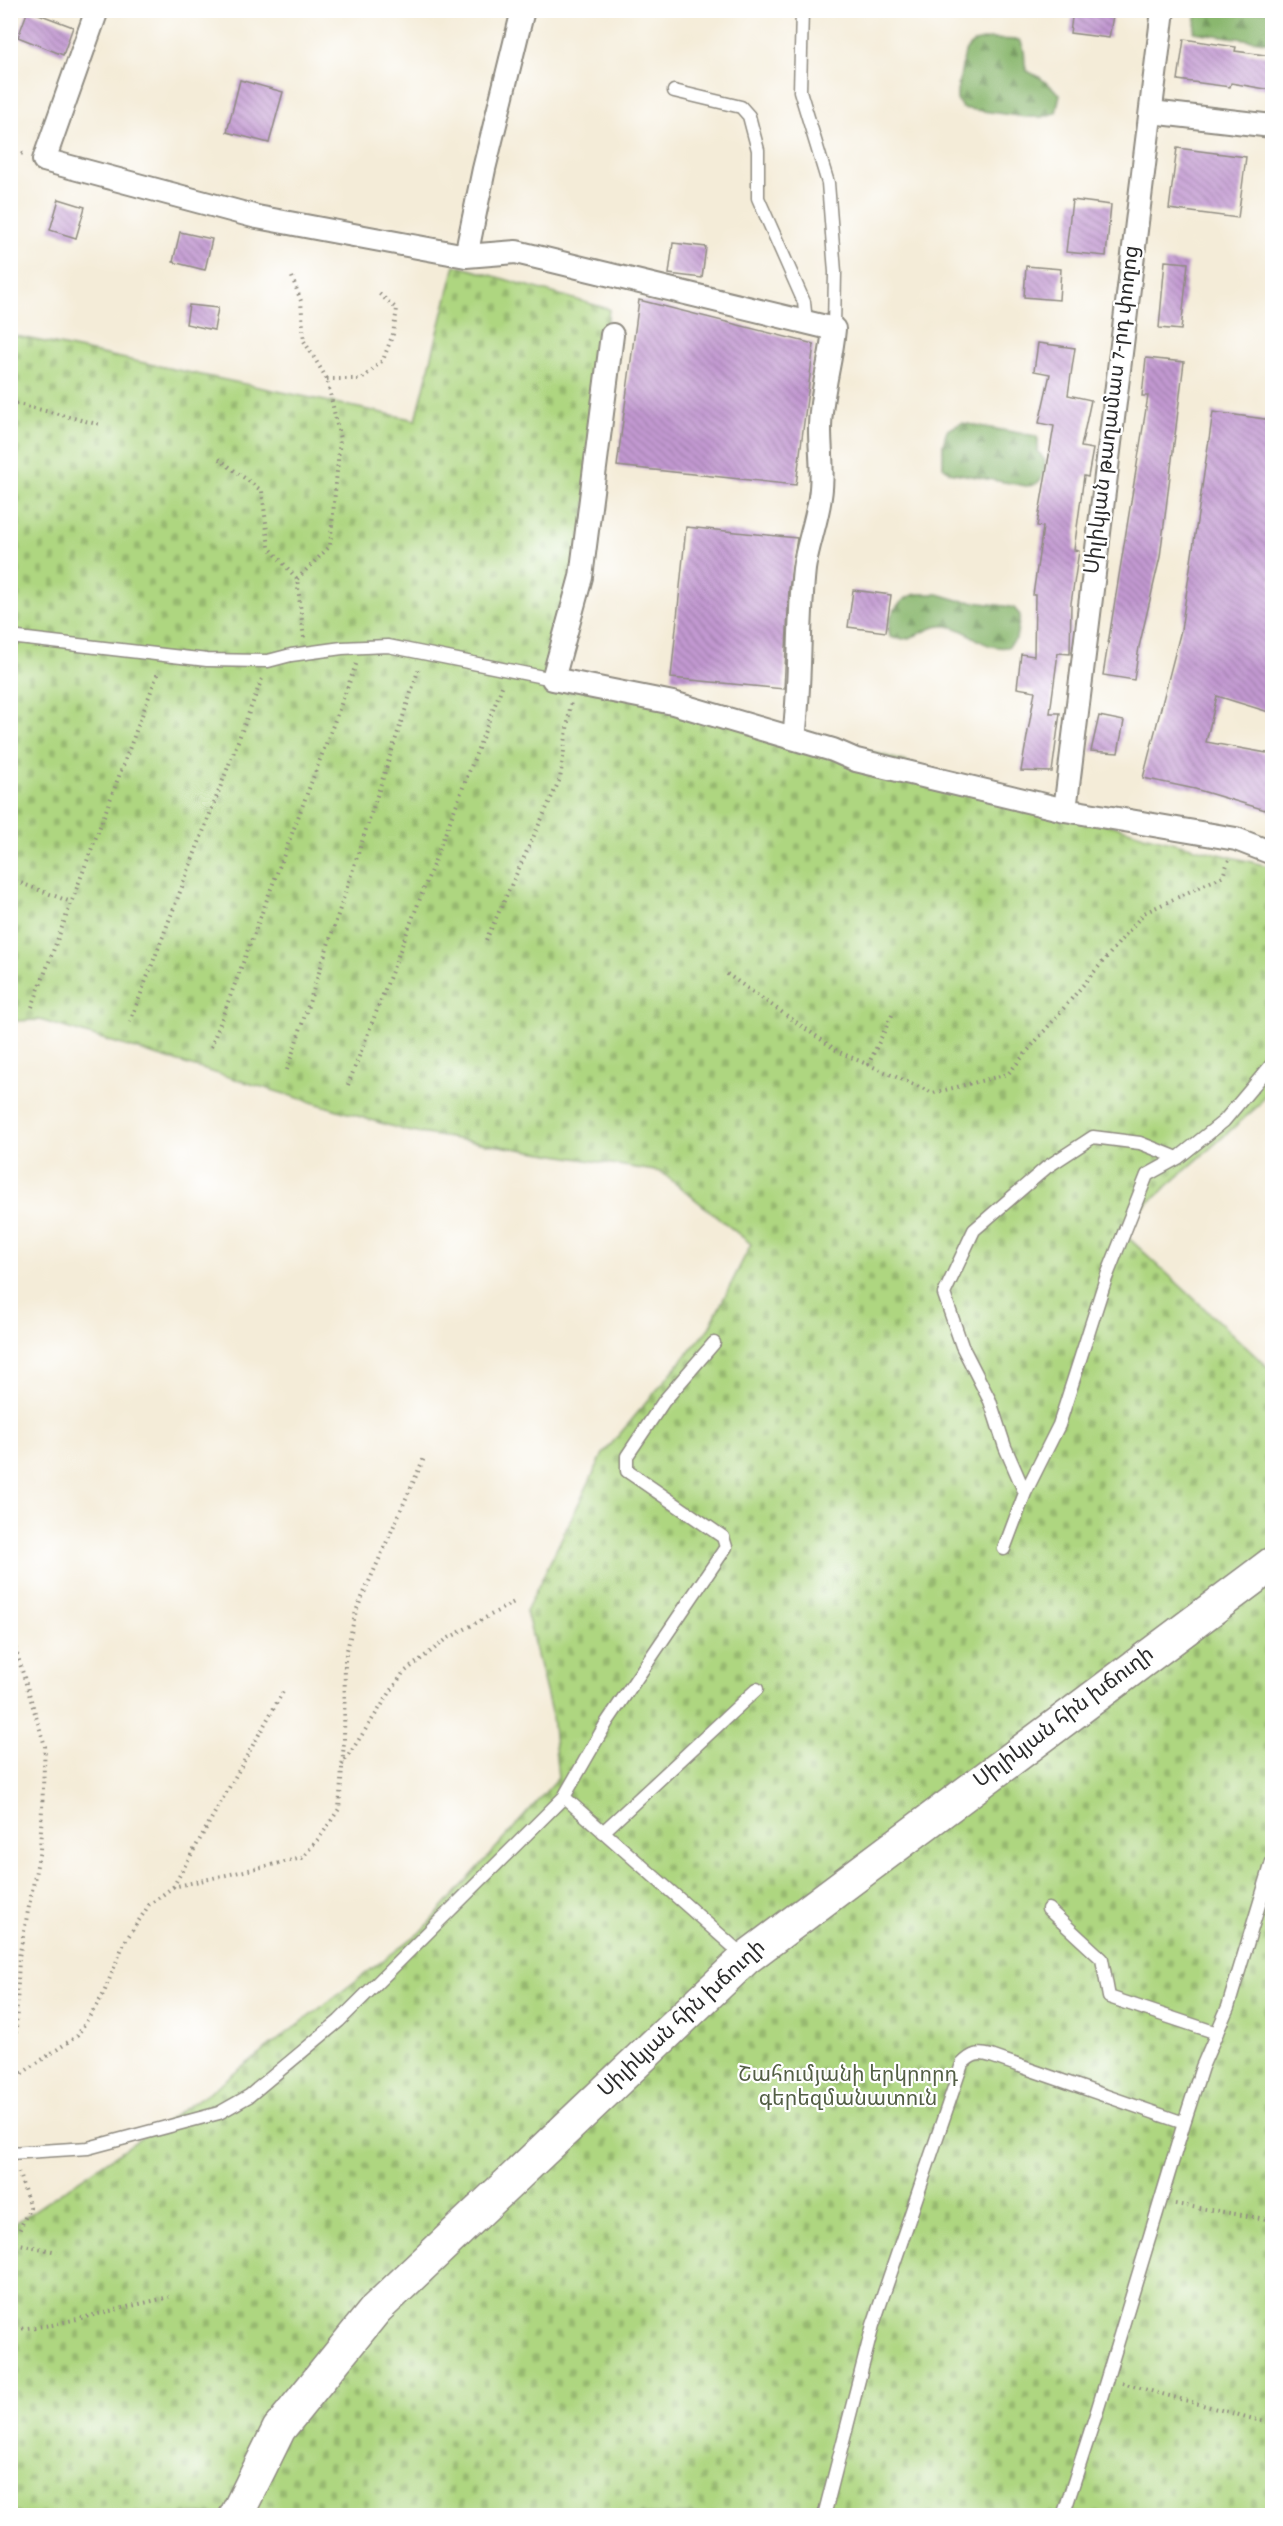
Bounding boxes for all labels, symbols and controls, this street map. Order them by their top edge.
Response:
street label: Սիլիկյան թաղամաս 7-րդ փողոց [1079,244,1149,576]
street label: Սիլիկյան հին խճուղի [969,1641,1161,1797]
street label: Սիլիկյան հին խճուղի [593,1934,773,2106]
park label: Շահումյանի երկրորդ գերեզմանատուն [738,2062,959,2116]

